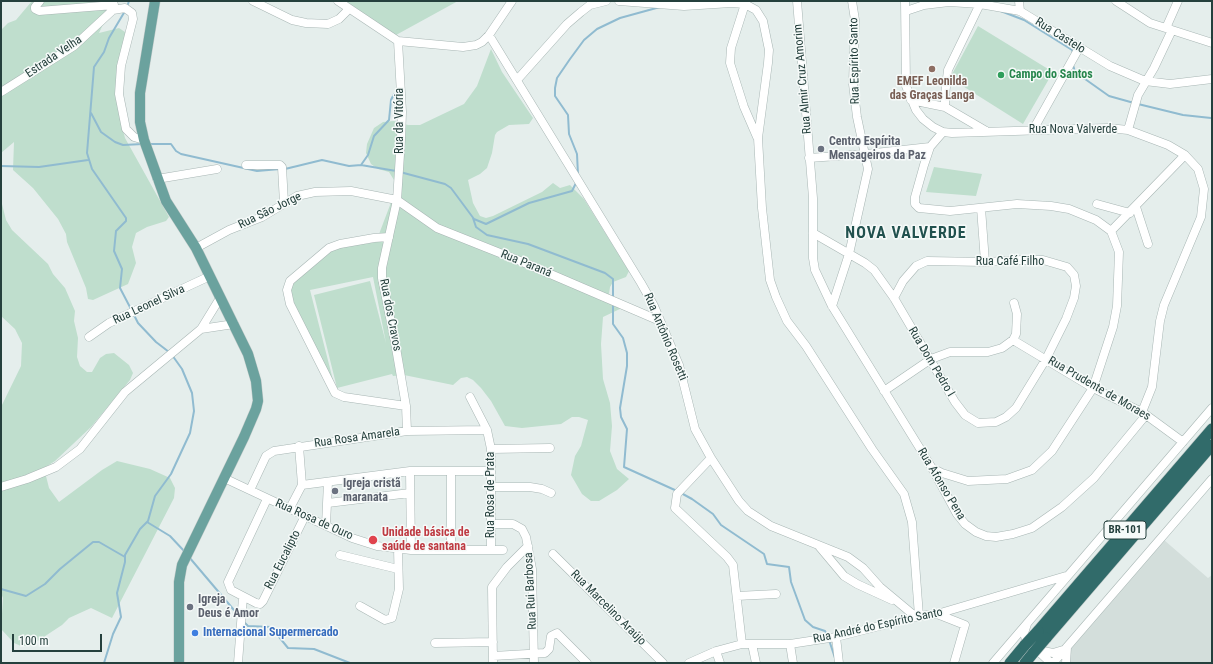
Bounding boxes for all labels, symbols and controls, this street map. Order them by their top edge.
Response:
street label: Rua Castelo [1032,15,1088,57]
street label: Rua Espírito Santo [847,18,863,104]
street label: Rua Almir Cruz Amorim [791,23,815,135]
street label: Estrada Velha [23,33,85,81]
marker: EMEF Leonilda das Graças Langa [927,64,937,74]
place label: Campo do Santos [1009,68,1093,82]
marker: Campo do Santos [996,70,1006,80]
place label: EMEF Leonilda das Graças Langa [890,75,974,103]
street label: Rua da Vitória [393,88,407,154]
street label: Rua Nova Valverde [1029,123,1117,137]
place label: Centro Espírita Mensageiros da Paz [829,135,926,163]
marker: Centro Espírita Mensageiros da Paz [816,144,826,154]
street label: Rua São Jorge [236,190,304,232]
district label: NOVA VALVERDE [845,224,967,244]
street label: Rua Paraná [498,247,554,281]
street label: Rua Café Filho [976,255,1044,269]
street label: Rua dos Cravos [376,278,404,352]
street label: Rua Leonel Silva [111,282,187,328]
street label: Rua Antônio Rosetti [640,291,690,383]
street label: Rua Dom Pedro I [905,325,957,399]
street label: Rua Prudente de Moraes [1045,354,1153,424]
street label: Rua Rosa Amarela [313,425,401,451]
street label: Rua Afonso Pena [914,445,968,523]
street label: Rua Rosa de Prata [484,452,498,538]
place label: Igreja cristã maranata [343,477,401,505]
marker: Igreja cristã maranata [330,486,340,496]
street label: Rua Rosa de Ouro [273,496,355,544]
road number: BR-101 [1104,521,1146,539]
place label: Unidade básica de saúde de santana [382,526,470,554]
street label: Rua Eucalipto [262,528,304,592]
marker: Unidade básica de saúde de santana [367,534,379,546]
street label: Rua Rui Barbosa [522,552,540,630]
street label: Rua Marcelino Araújo [567,567,649,649]
place label: Igreja Deus é Amor [198,593,259,621]
marker: Igreja Deus é Amor [185,602,195,612]
street label: Rua André do Espírito Santo [812,605,944,647]
scale bar [14,626,104,652]
place label: Internacional Supermercado [203,626,339,640]
marker: Internacional Supermercado [190,628,200,638]
text: 100 m [19,634,49,648]

